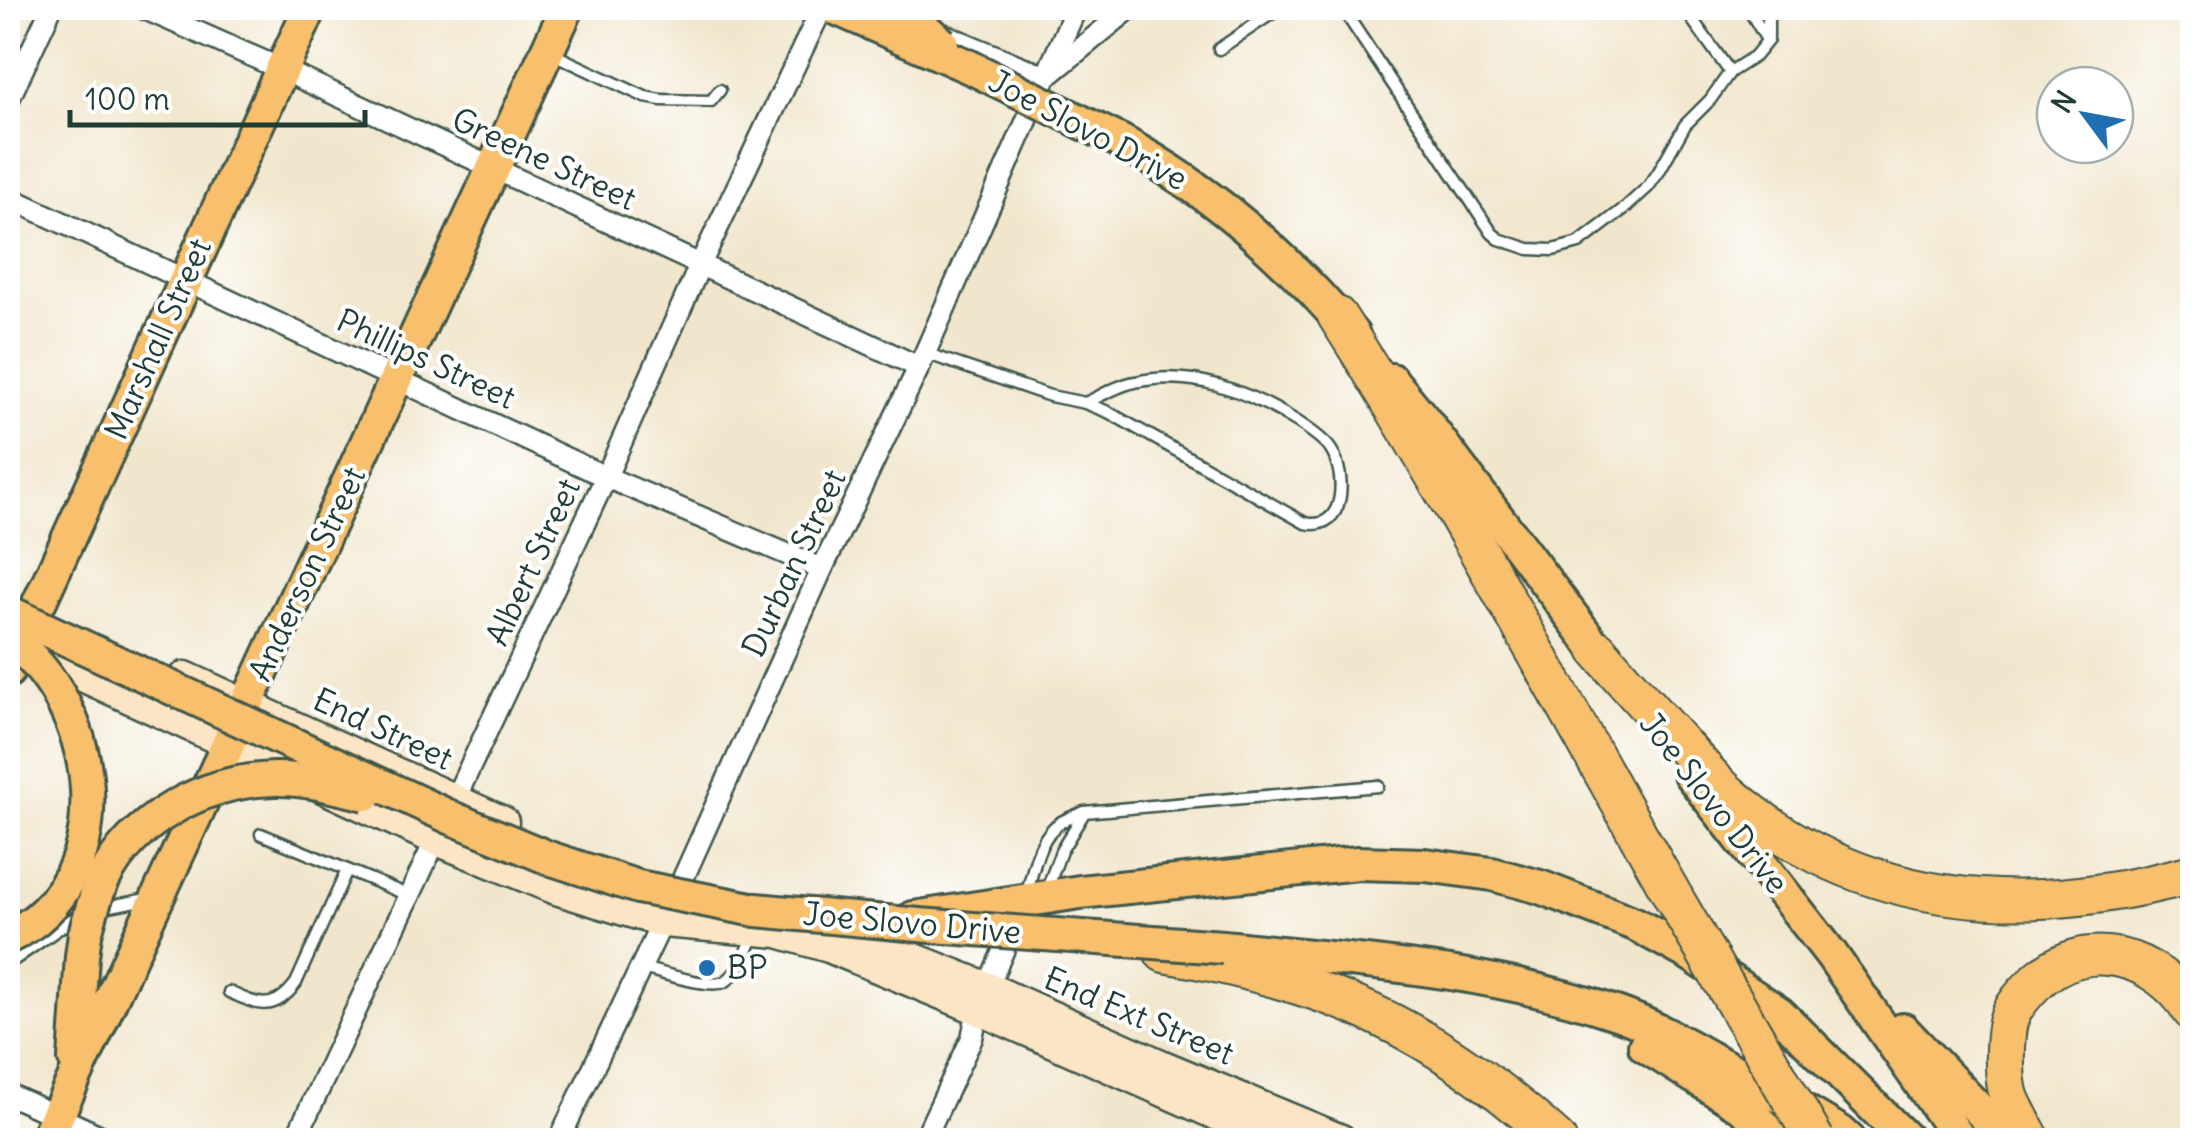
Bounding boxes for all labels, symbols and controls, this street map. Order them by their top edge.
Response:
street label: Joe Slovo Drive [982,60,1194,199]
scale bar [70,65,365,127]
north arrow [2035,65,2135,165]
text: 100 m [85,80,170,118]
text: N [2043,84,2084,119]
street label: Greene Street [446,98,643,219]
street label: Marshall Street [95,232,220,446]
street label: Phillips Street [330,299,522,418]
street label: Anderson Street [239,460,374,688]
street label: Durban Street [732,462,855,663]
street label: Albert Street [476,472,589,652]
street label: End Street [307,678,460,779]
street label: Joe Slovo Drive [1631,704,1798,902]
street label: Joe Slovo Drive [801,893,1023,952]
place label: BP [727,947,767,988]
marker: BP [696,957,718,979]
street label: End Ext Street [1038,957,1240,1074]

